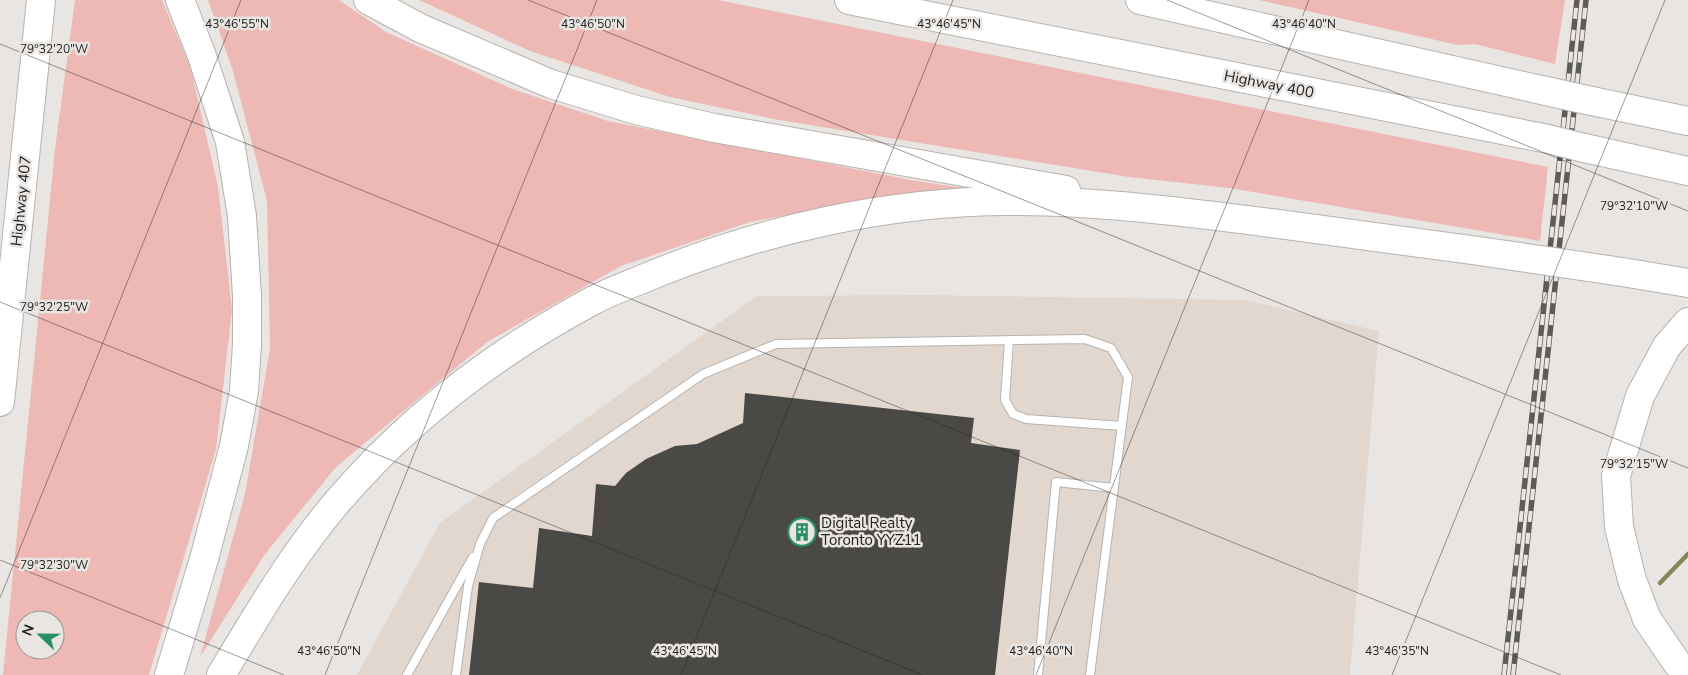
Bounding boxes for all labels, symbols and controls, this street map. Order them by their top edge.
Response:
text: 43°46'55"N [205,16,269,32]
text: 43°46'50"N [561,16,625,32]
text: 43°46'45"N [917,16,981,32]
text: 43°46'40"N [1272,16,1336,32]
text: 79°32'20"W [20,41,88,57]
street label: Highway 400 [1222,65,1316,103]
street label: Highway 407 [6,155,36,247]
text: 79°32'10"W [1600,198,1668,214]
text: 79°32'25"W [20,299,88,315]
text: 79°32'15"W [1600,456,1668,472]
place label: Digital Realty Toronto YYZ11 [821,513,921,550]
building icon: Digital Realty Toronto YYZ11 [787,517,817,547]
text: 79°32'30"W [20,557,88,573]
north arrow [15,610,65,660]
text: N [18,622,39,639]
text: 43°46'50"N [297,643,361,659]
text: 43°46'45"N [653,643,717,659]
text: 43°46'40"N [1009,643,1073,659]
text: 43°46'35"N [1365,643,1429,659]

